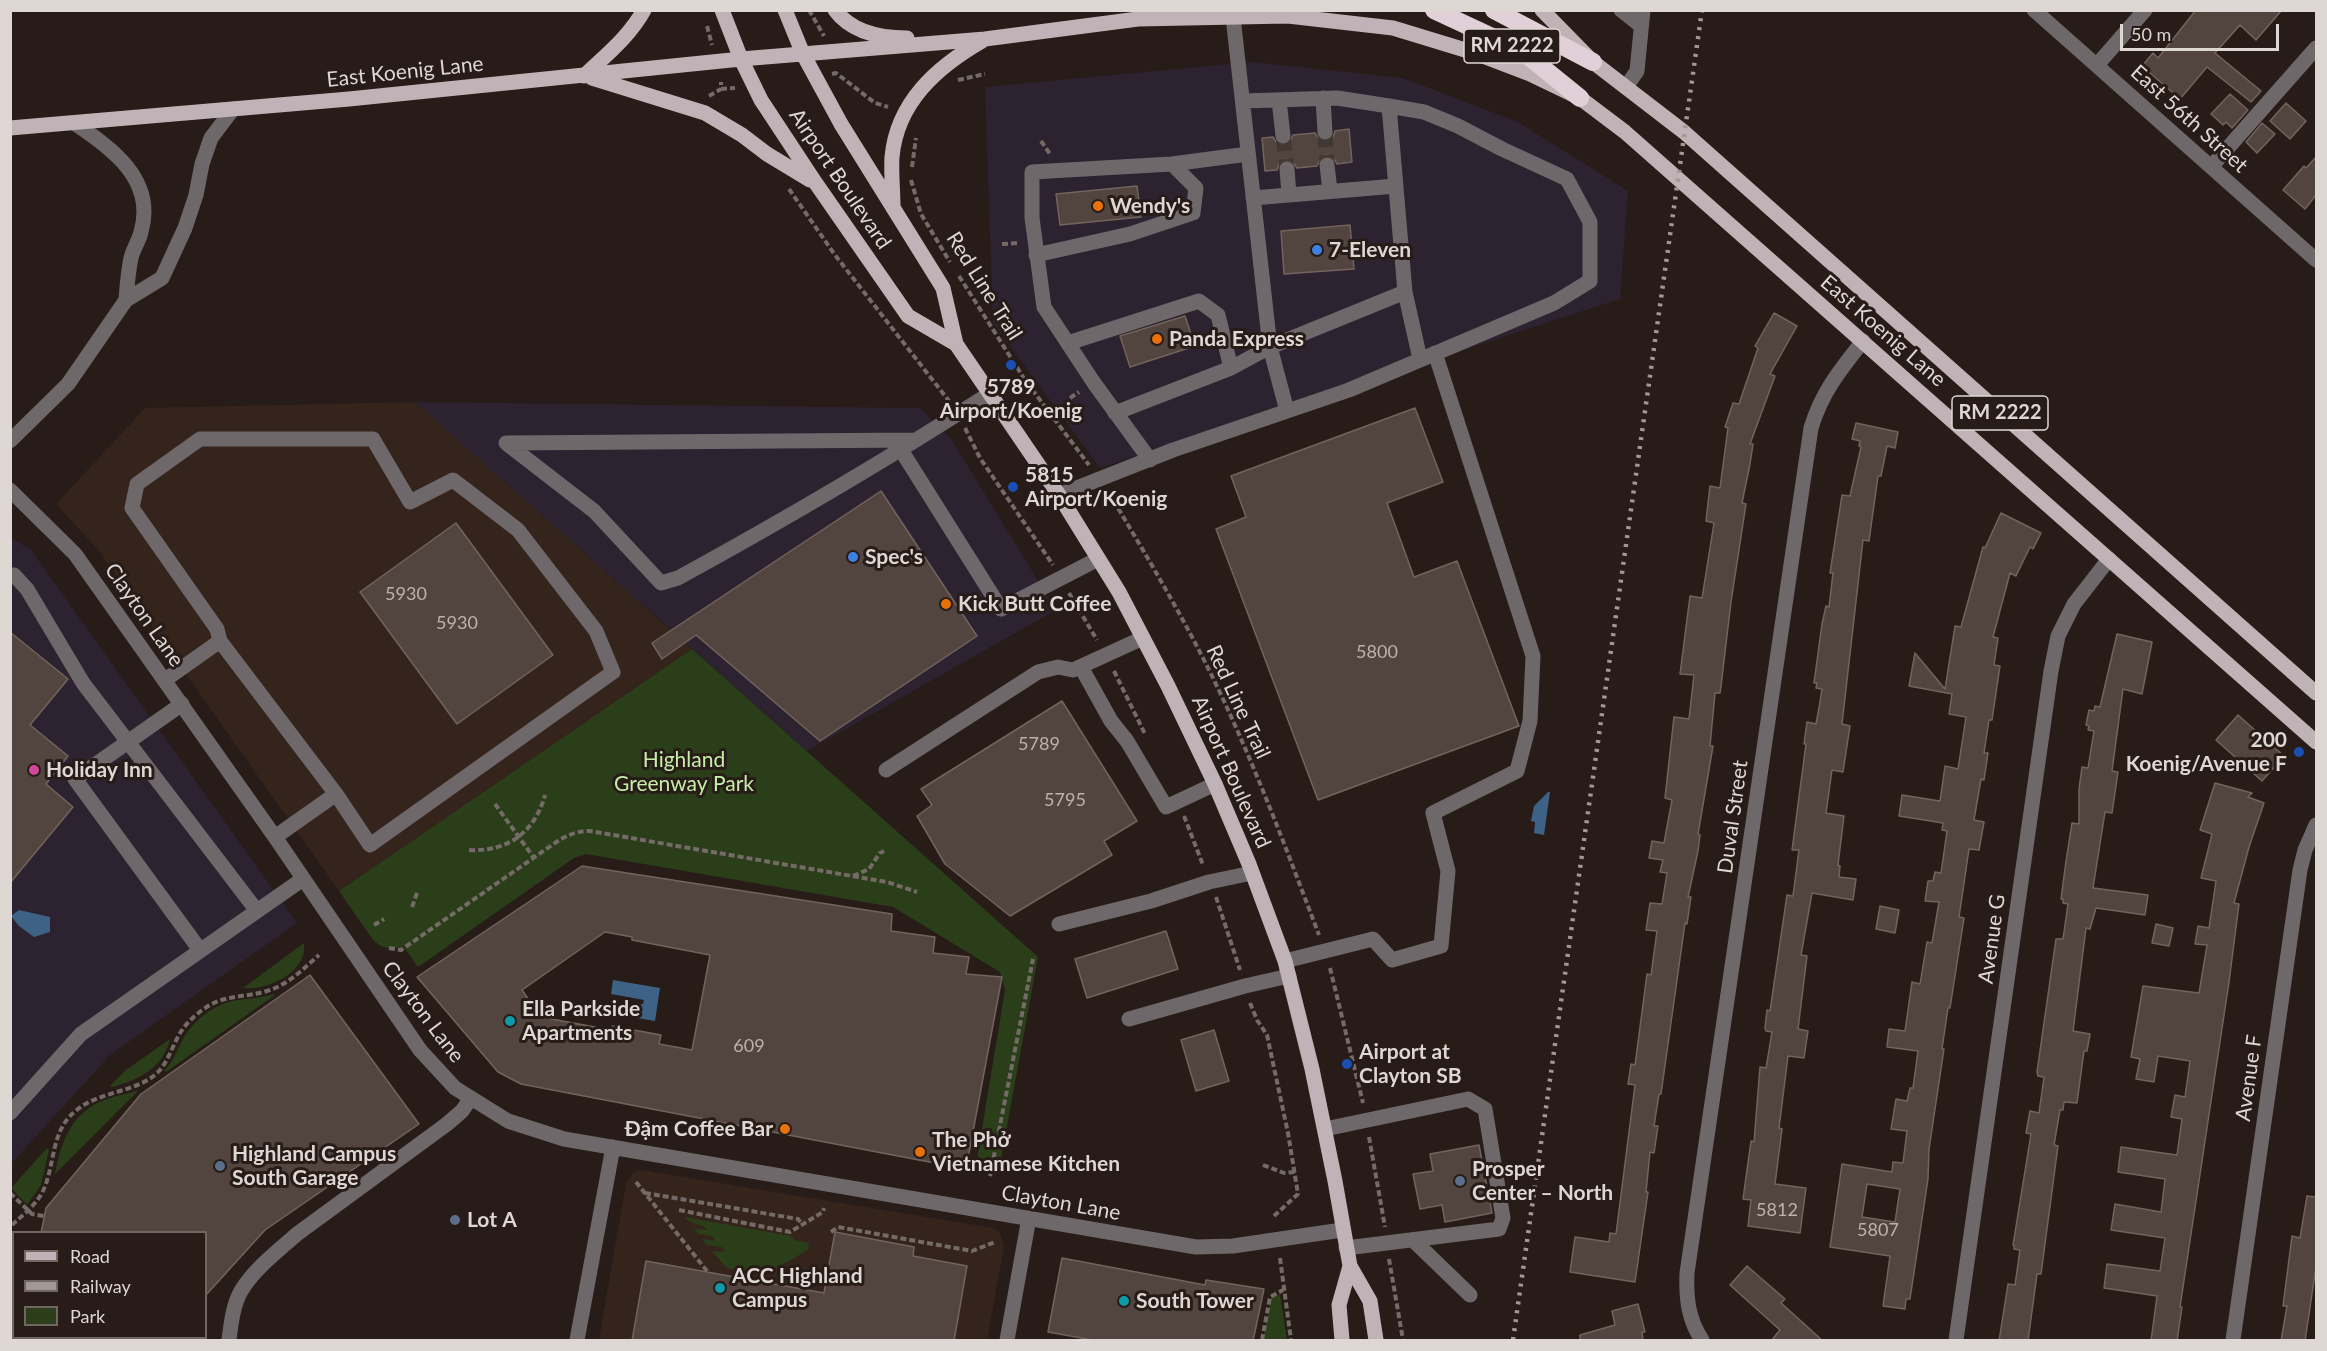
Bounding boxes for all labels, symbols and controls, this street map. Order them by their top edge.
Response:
scale bar [2123,12,2282,50]
text: 50 m [2131,23,2171,45]
road number: RM 2222 [1464,29,1560,63]
street label: East Koenig Lane [325,51,485,93]
street label: East 56th Street [2125,60,2253,178]
street label: Airport Boulevard [784,104,896,254]
place label: Wendy's [1110,193,1190,219]
marker: Wendy's [1091,199,1105,213]
street label: Red Line Trail [941,227,1027,345]
place label: 7-Eleven [1329,237,1411,263]
marker: 7-Eleven [1310,243,1324,257]
street label: East Koenig Lane [1815,270,1951,392]
place label: Panda Express [1169,326,1304,352]
marker: Panda Express [1150,332,1164,346]
marker: 5789 Airport/Koenig [1004,358,1018,372]
place label: 5789 Airport/Koenig [940,374,1082,424]
road number: RM 2222 [1952,396,2048,430]
place label: 5815 Airport/Koenig [1025,462,1167,512]
marker: 5815 Airport/Koenig [1006,480,1020,494]
place label: Spec's [865,544,923,570]
marker: Spec's [846,550,860,564]
street label: Clayton Lane [99,558,189,672]
house number: 5930 [385,583,427,605]
place label: Kick Butt Coffee [958,591,1111,617]
marker: Kick Butt Coffee [939,597,953,611]
house number: 5930 [436,612,478,634]
street label: Red Line Trail [1201,641,1275,763]
house number: 5800 [1356,641,1398,663]
street label: Airport Boulevard [1186,692,1276,852]
place label: 200 Koenig/Avenue F [2126,727,2287,777]
house number: 5789 [1018,733,1060,755]
marker: 200 Koenig/Avenue F [2292,745,2306,759]
park label: Highland Greenway Park [614,747,754,797]
place label: Holiday Inn [46,757,153,783]
street label: Duval Street [1713,759,1753,875]
marker: Holiday Inn [27,763,41,777]
house number: 5795 [1044,789,1086,811]
street label: Avenue G [1973,893,2011,985]
street label: Clayton Lane [377,956,469,1068]
place label: Ella Parkside Apartments [522,996,640,1046]
marker: Ella Parkside Apartments [503,1014,517,1028]
street label: Avenue F [2230,1033,2268,1123]
house number: 609 [733,1035,765,1057]
place label: Airport at Clayton SB [1359,1039,1462,1089]
marker: Airport at Clayton SB [1340,1057,1354,1071]
place label: Đậm Coffee Bar [625,1116,773,1142]
marker: Đậm Coffee Bar [778,1122,792,1136]
place label: The Phở Vietnamese Kitchen [932,1127,1120,1177]
place label: Highland Campus South Garage [232,1141,396,1191]
marker: The Phở Vietnamese Kitchen [913,1145,927,1159]
place label: Prosper Center – North [1472,1156,1613,1206]
marker: Highland Campus South Garage [213,1159,227,1173]
marker: Prosper Center – North [1453,1174,1467,1188]
street label: Clayton Lane [999,1180,1123,1226]
house number: 5812 [1756,1199,1798,1221]
place label: Lot A [467,1207,517,1233]
marker: Lot A [448,1213,462,1227]
house number: 5807 [1857,1219,1899,1241]
legend [12,1231,207,1339]
text: Road [70,1245,110,1267]
place label: ACC Highland Campus [732,1263,863,1313]
text: Railway [70,1275,131,1297]
marker: ACC Highland Campus [713,1281,727,1295]
place label: South Tower [1136,1288,1254,1314]
marker: South Tower [1117,1294,1131,1308]
text: Park [70,1305,105,1327]

